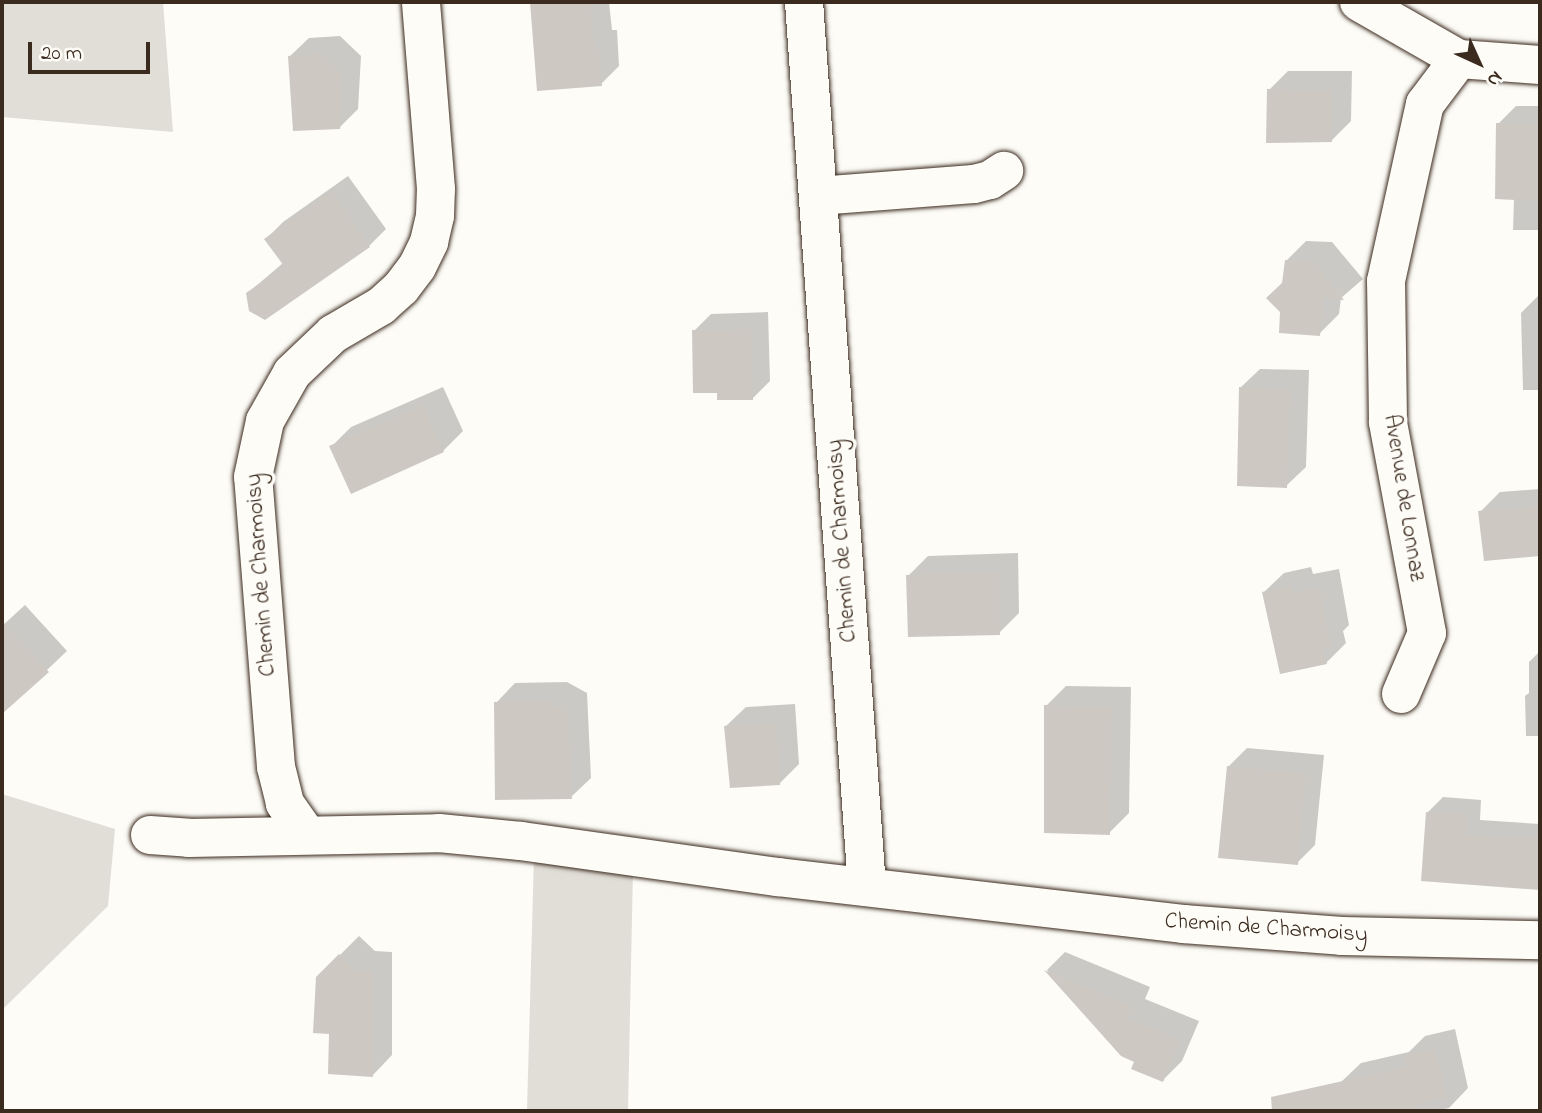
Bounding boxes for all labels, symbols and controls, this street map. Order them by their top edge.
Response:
scale bar [32,28,154,72]
north arrow [1444,28,1514,98]
text: 20 m [41,39,82,69]
text: N [1480,64,1508,92]
street label: Avenue de Lonnaz [1376,413,1430,583]
street label: Chemin de Charmoisy [822,439,864,643]
street label: Chemin de Charmoisy [241,473,283,677]
street label: Chemin de Charmoisy [1164,908,1368,950]

